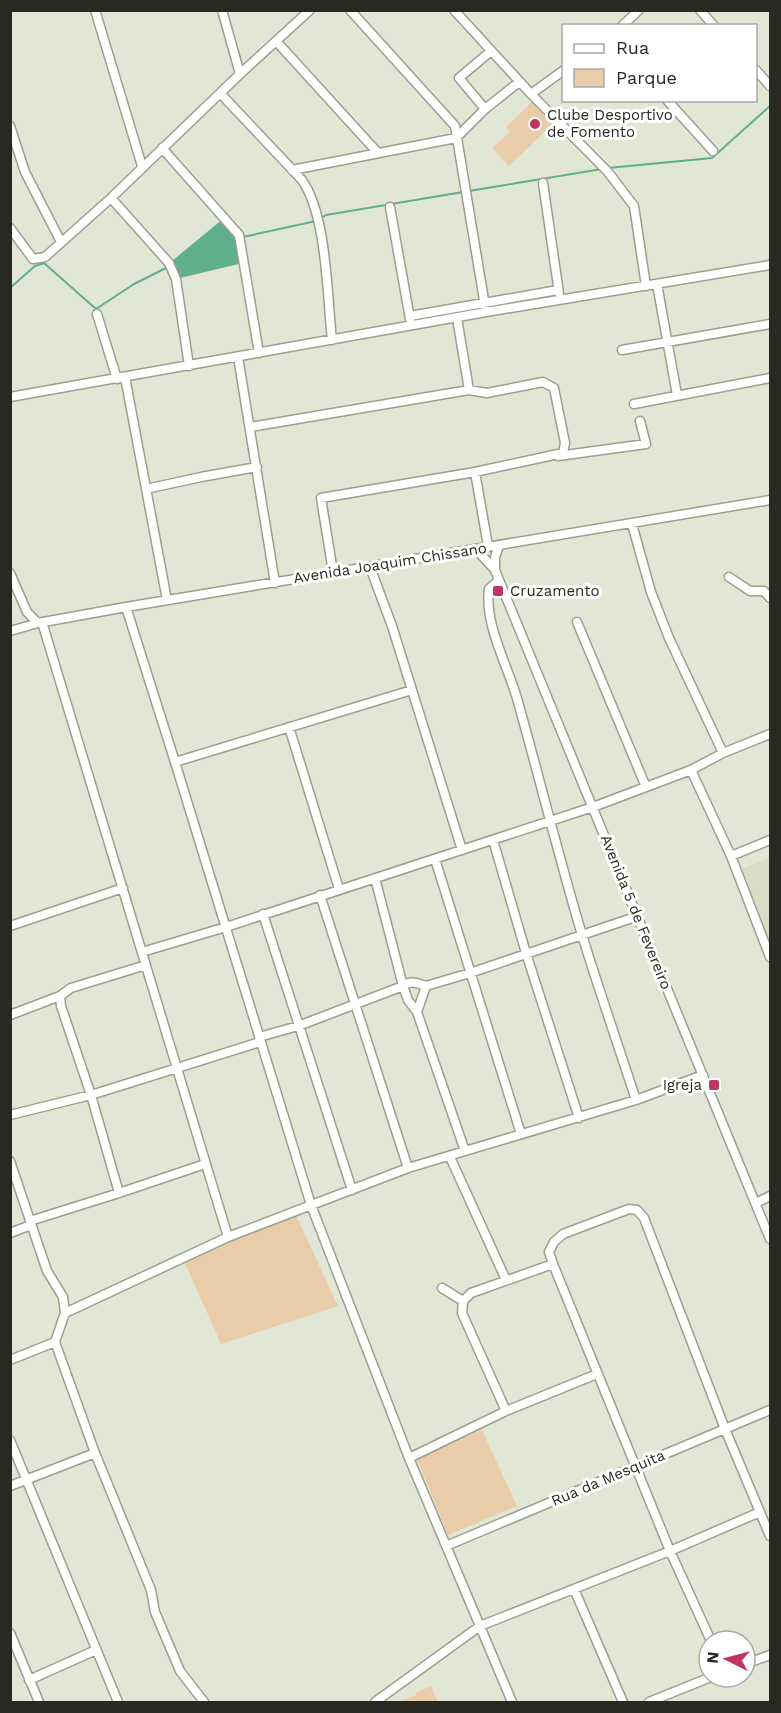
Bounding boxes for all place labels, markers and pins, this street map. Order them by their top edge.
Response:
place label: Clube Desportivo de Fomento [547,106,673,141]
marker: Clube Desportivo de Fomento [528,117,542,131]
place label: Cruzamento [510,582,600,600]
marker: Cruzamento [491,584,505,598]
place label: Igreja [663,1076,702,1094]
marker: Igreja [707,1078,721,1092]

